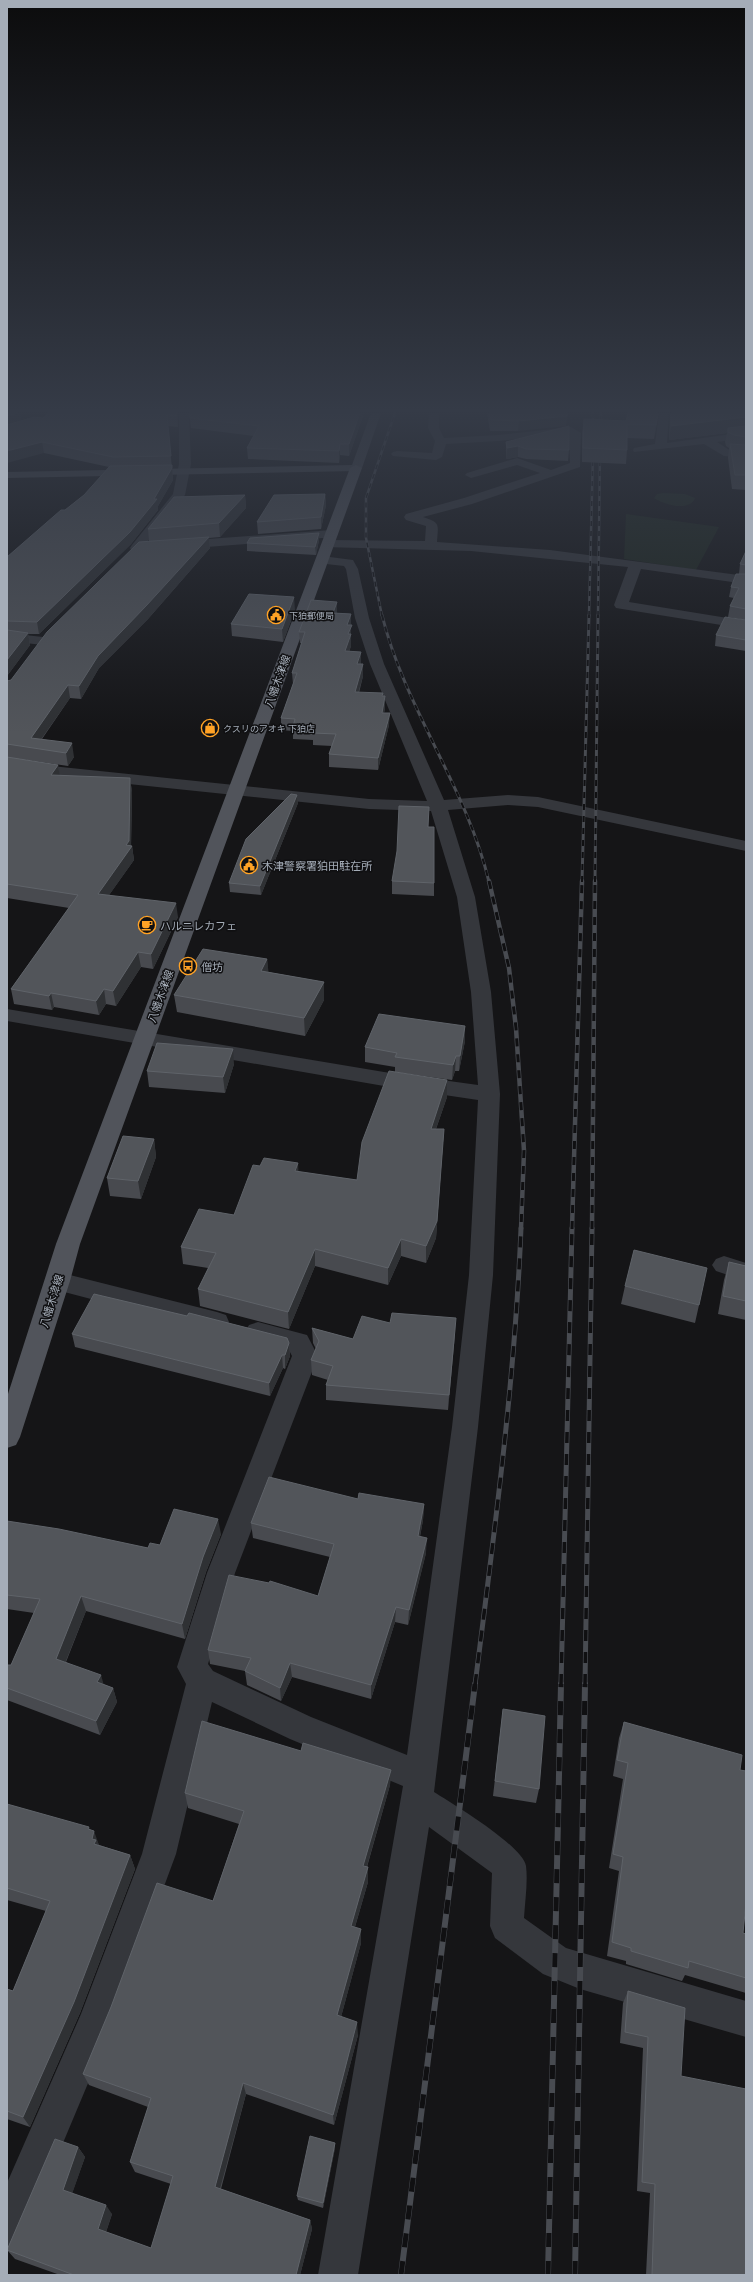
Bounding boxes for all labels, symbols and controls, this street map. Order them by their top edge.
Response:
public building icon: 下狛郵便局 [266,605,286,625]
place label: 下狛郵便局 [289,610,334,621]
street label: 八幡木津線 [261,653,293,709]
shop icon: クスリのアオキ 下狛店 [200,718,220,738]
place label: クスリのアオキ 下狛店 [223,723,315,734]
public building icon: 木津警察署狛田駐在所 [239,855,259,875]
place label: 木津警察署狛田駐在所 [262,859,373,872]
cafe icon: ハルニレカフェ [137,915,157,935]
place label: ハルニレカフェ [160,919,237,932]
bus stop icon: 僧坊 [178,956,198,976]
place label: 僧坊 [201,960,223,973]
street label: 八幡木津線 [144,968,176,1024]
street label: 八幡木津線 [37,1273,65,1329]

